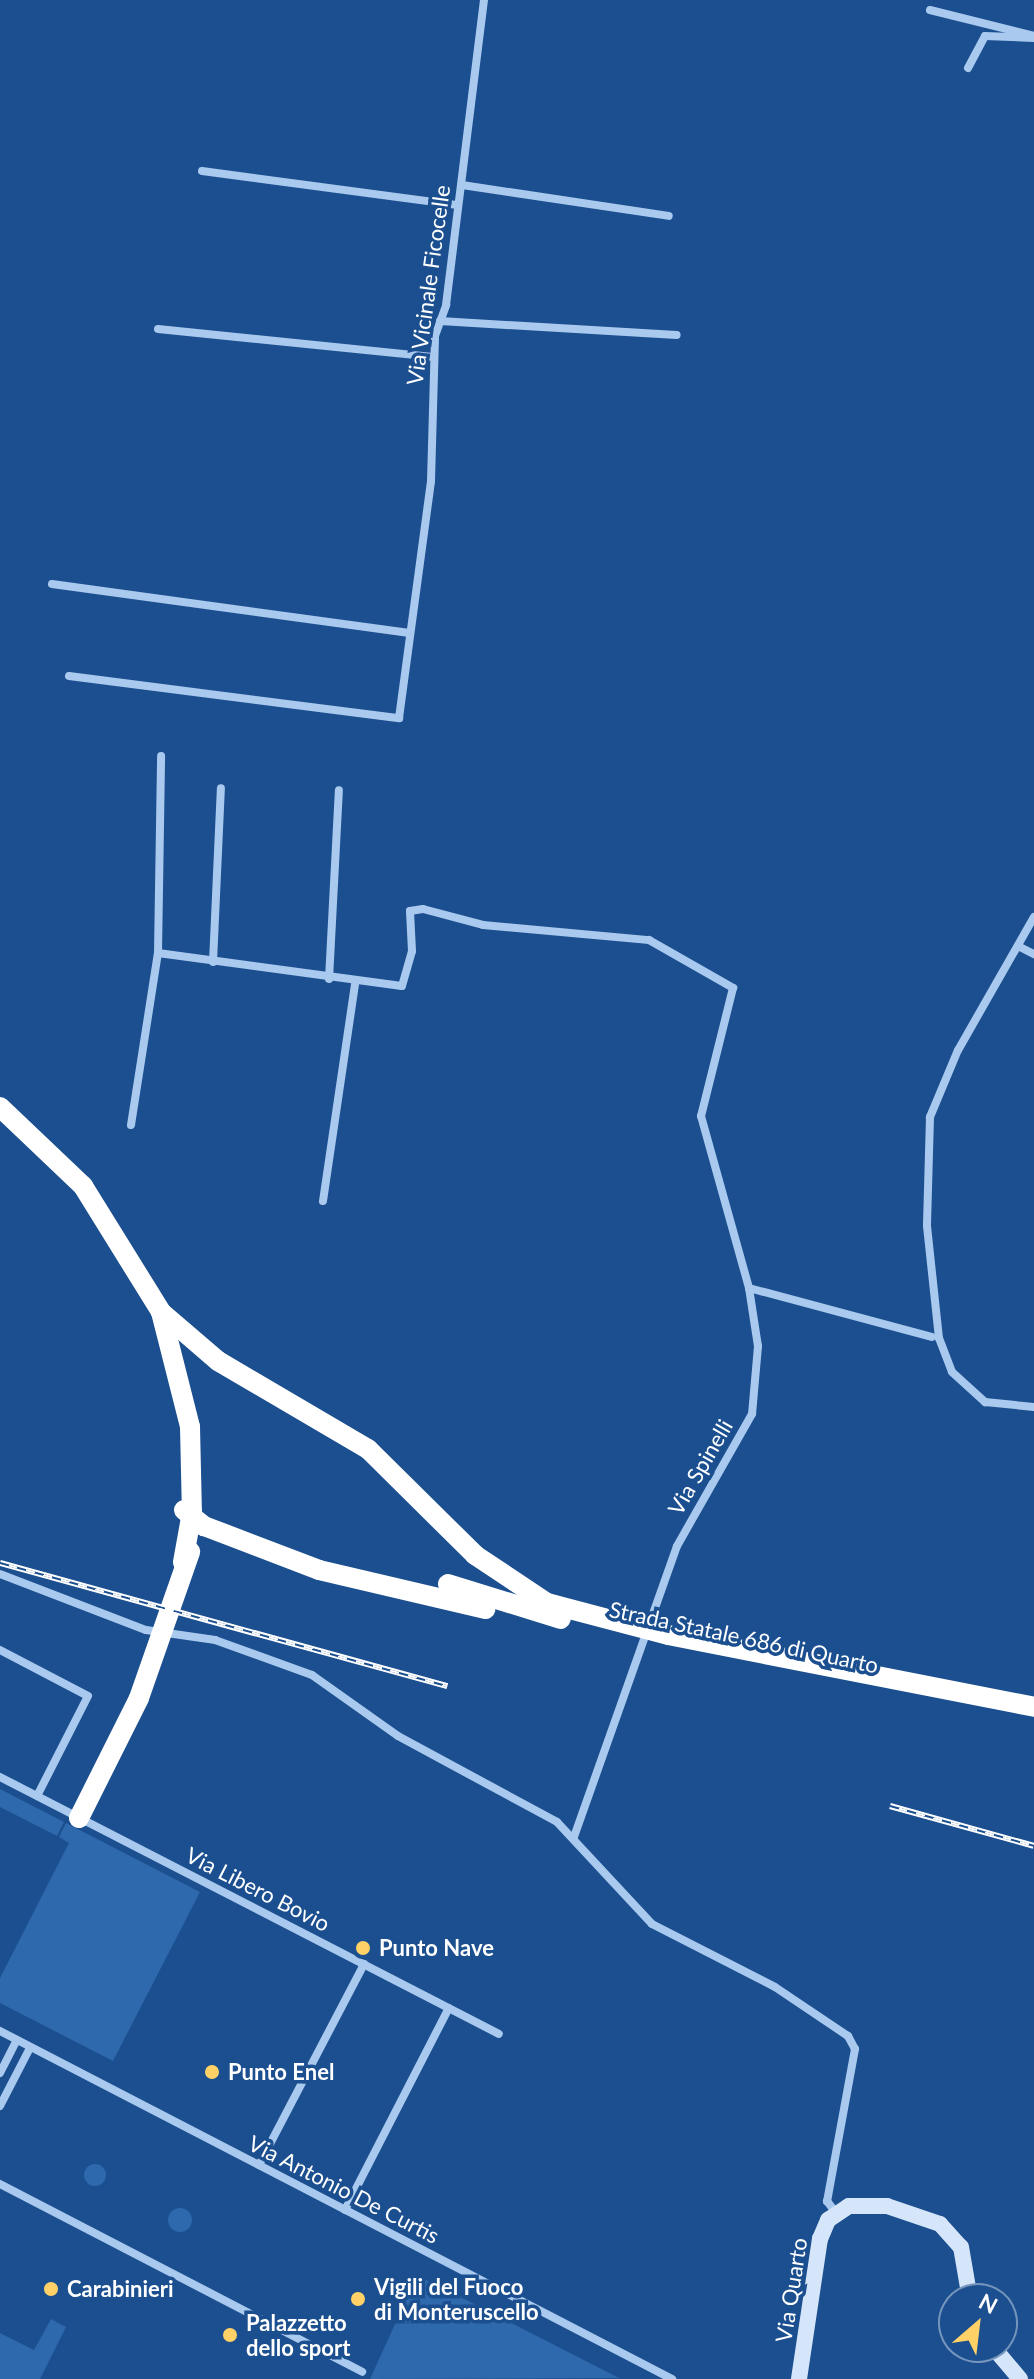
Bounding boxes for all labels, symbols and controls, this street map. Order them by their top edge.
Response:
street label: Via Vicinale Ficocelle [401,183,455,387]
street label: Via Spinelli [662,1415,738,1519]
street label: Strada Statale 686 di Quarto [607,1596,881,1678]
street label: Via Libero Bovio [182,1841,334,1937]
place label: Punto Nave [379,1935,494,1961]
marker: Punto Nave [354,1939,372,1957]
place label: Punto Enel [228,2059,334,2085]
marker: Punto Enel [203,2063,221,2081]
street label: Via Antonio De Curtis [244,2129,444,2249]
street label: Via Quarto [770,2236,812,2344]
place label: Vigili del Fuoco di Monteruscello [374,2273,539,2324]
place label: Carabinieri [67,2276,174,2302]
marker: Carabinieri [42,2280,60,2298]
north arrow [938,2283,1018,2363]
text: N [975,2287,1002,2319]
marker: Vigili del Fuoco di Monteruscello [349,2290,367,2308]
place label: Palazzetto dello sport [246,2309,350,2360]
marker: Palazzetto dello sport [221,2326,239,2344]

